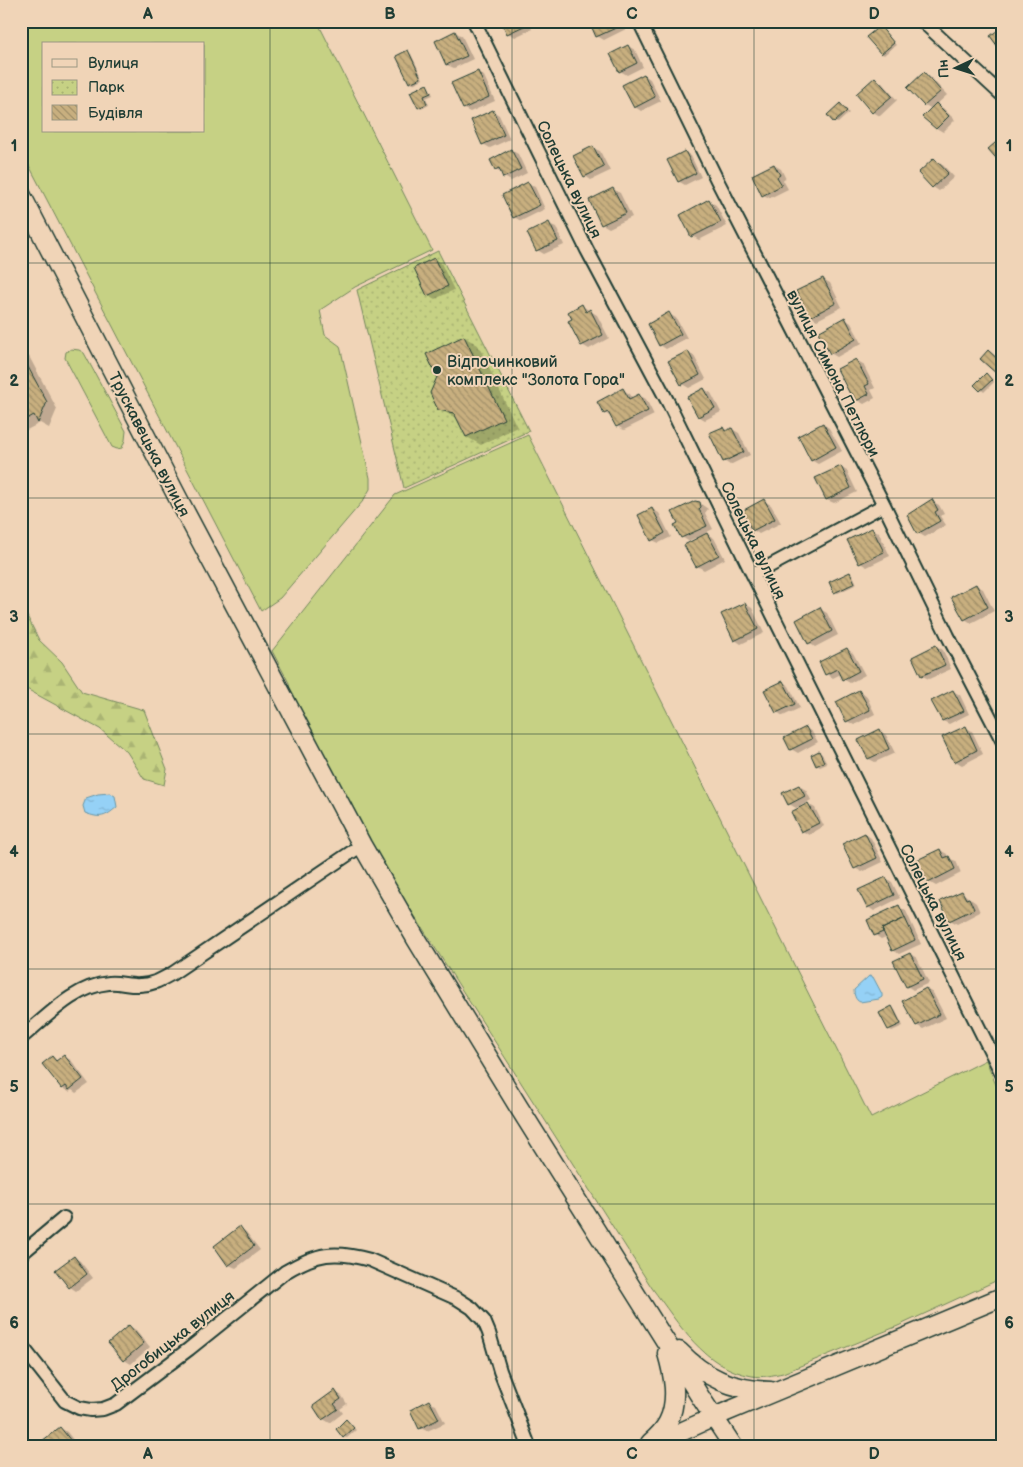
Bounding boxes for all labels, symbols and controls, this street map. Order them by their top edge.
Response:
text: A [142,5,153,24]
text: B [384,5,396,24]
text: C [626,5,638,24]
text: D [868,5,880,24]
legend [42,42,205,132]
north arrow [930,42,980,92]
text: Вулиця [88,54,139,73]
text: Пн [934,59,953,79]
text: Парк [88,78,125,97]
text: Будівля [88,104,143,123]
street label: Солецька вулиця [532,118,605,242]
text: 1 [11,137,17,156]
text: 1 [1006,137,1012,156]
street label: вулиця Симона Петлюри [782,287,883,460]
place label: Відпочинковий комплекс "Золота Гора" [447,353,625,390]
marker: Відпочинковий комплекс "Золота Гора" [431,364,443,376]
street label: Трускавецька вулиця [104,369,193,520]
text: 2 [9,372,19,391]
text: 2 [1004,372,1014,391]
street label: Солецька вулиця [716,479,789,603]
text: 3 [9,608,19,627]
text: 3 [1004,608,1014,627]
street label: Солецька вулиця [895,841,970,964]
text: 4 [9,843,19,862]
text: 4 [1004,843,1014,862]
text: 5 [9,1078,19,1097]
text: 5 [1004,1078,1014,1097]
street label: Дрогобицька вулиця [107,1287,239,1395]
text: 6 [9,1314,19,1333]
text: 6 [1004,1314,1014,1333]
text: A [142,1445,153,1464]
text: B [384,1445,396,1464]
text: C [626,1445,638,1464]
text: D [868,1445,880,1464]

